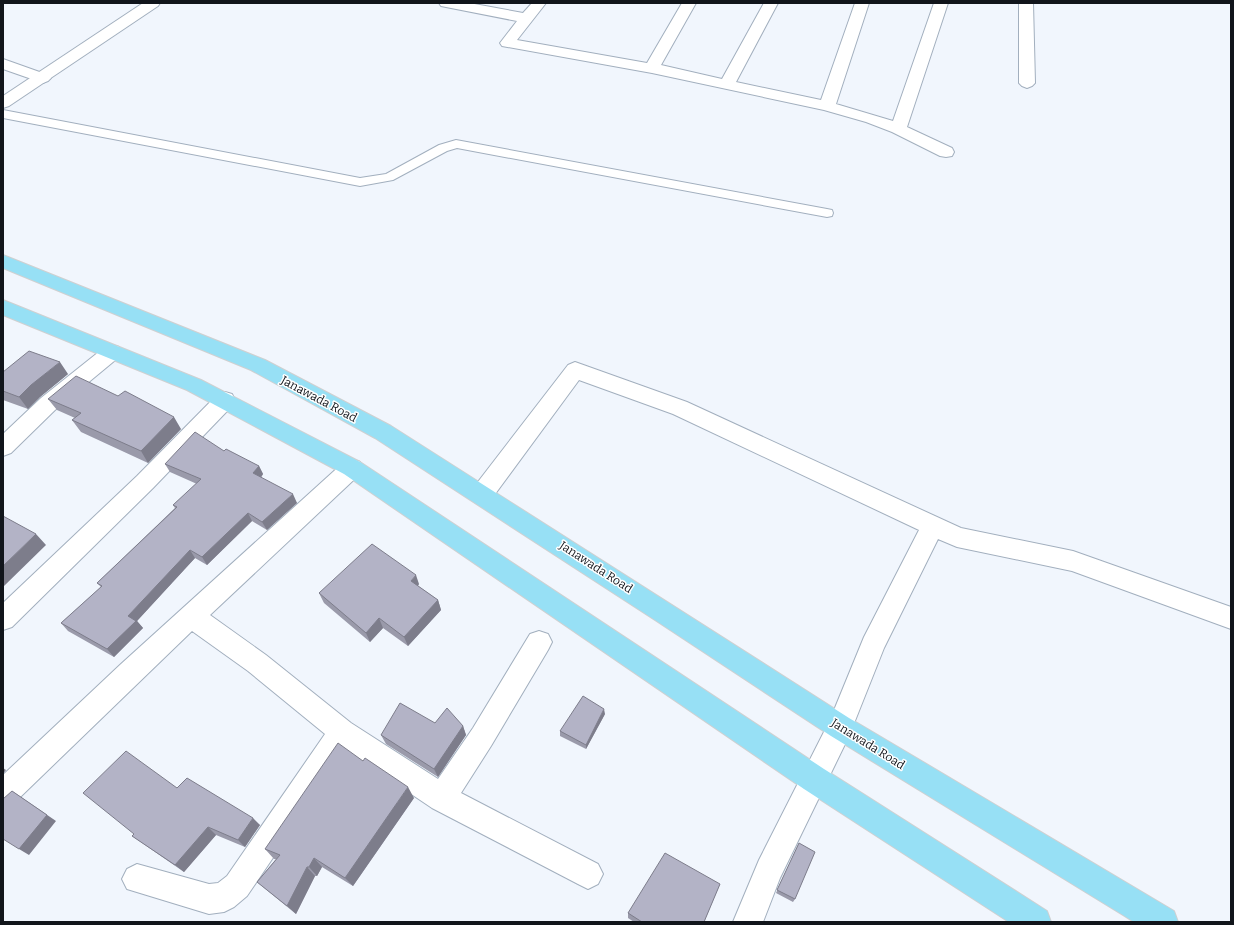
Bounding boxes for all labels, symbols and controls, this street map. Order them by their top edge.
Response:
street label: Janawada Road [278,373,359,425]
street label: Janawada Road [556,538,635,596]
street label: Janawada Road [828,715,907,772]

